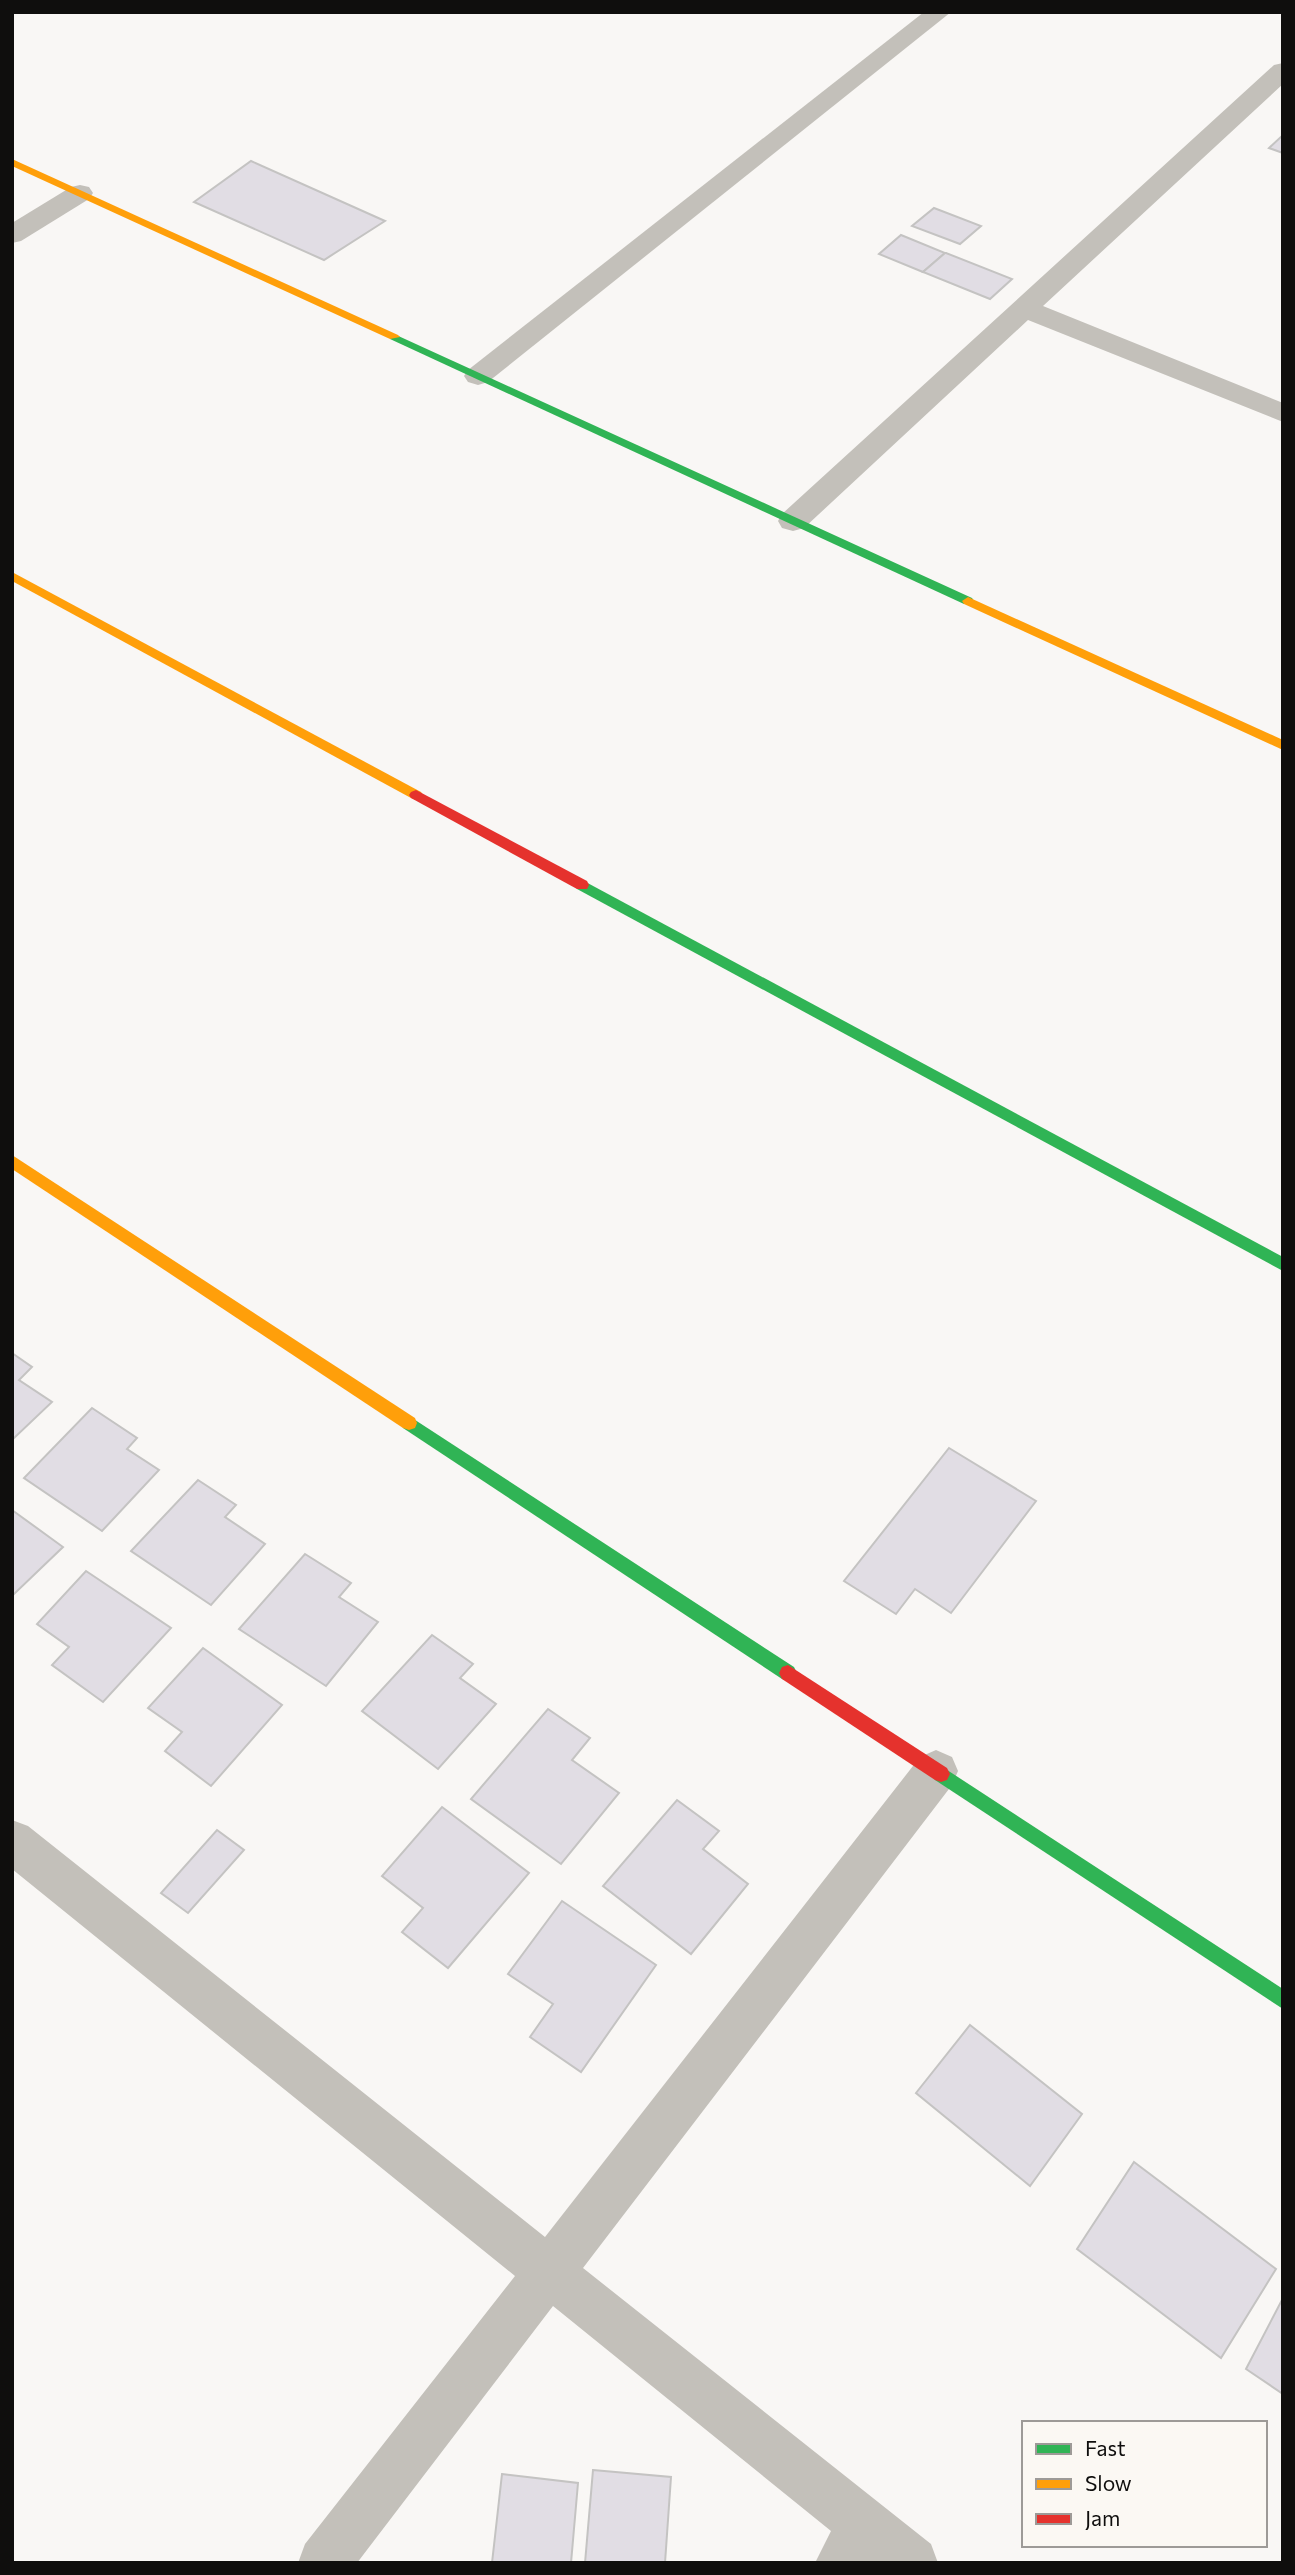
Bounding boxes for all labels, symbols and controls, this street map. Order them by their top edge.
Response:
legend [1022,2421,1267,2547]
text: Fast [1085,2435,1126,2460]
text: Slow [1085,2470,1132,2495]
text: Jam [1085,2505,1120,2530]

